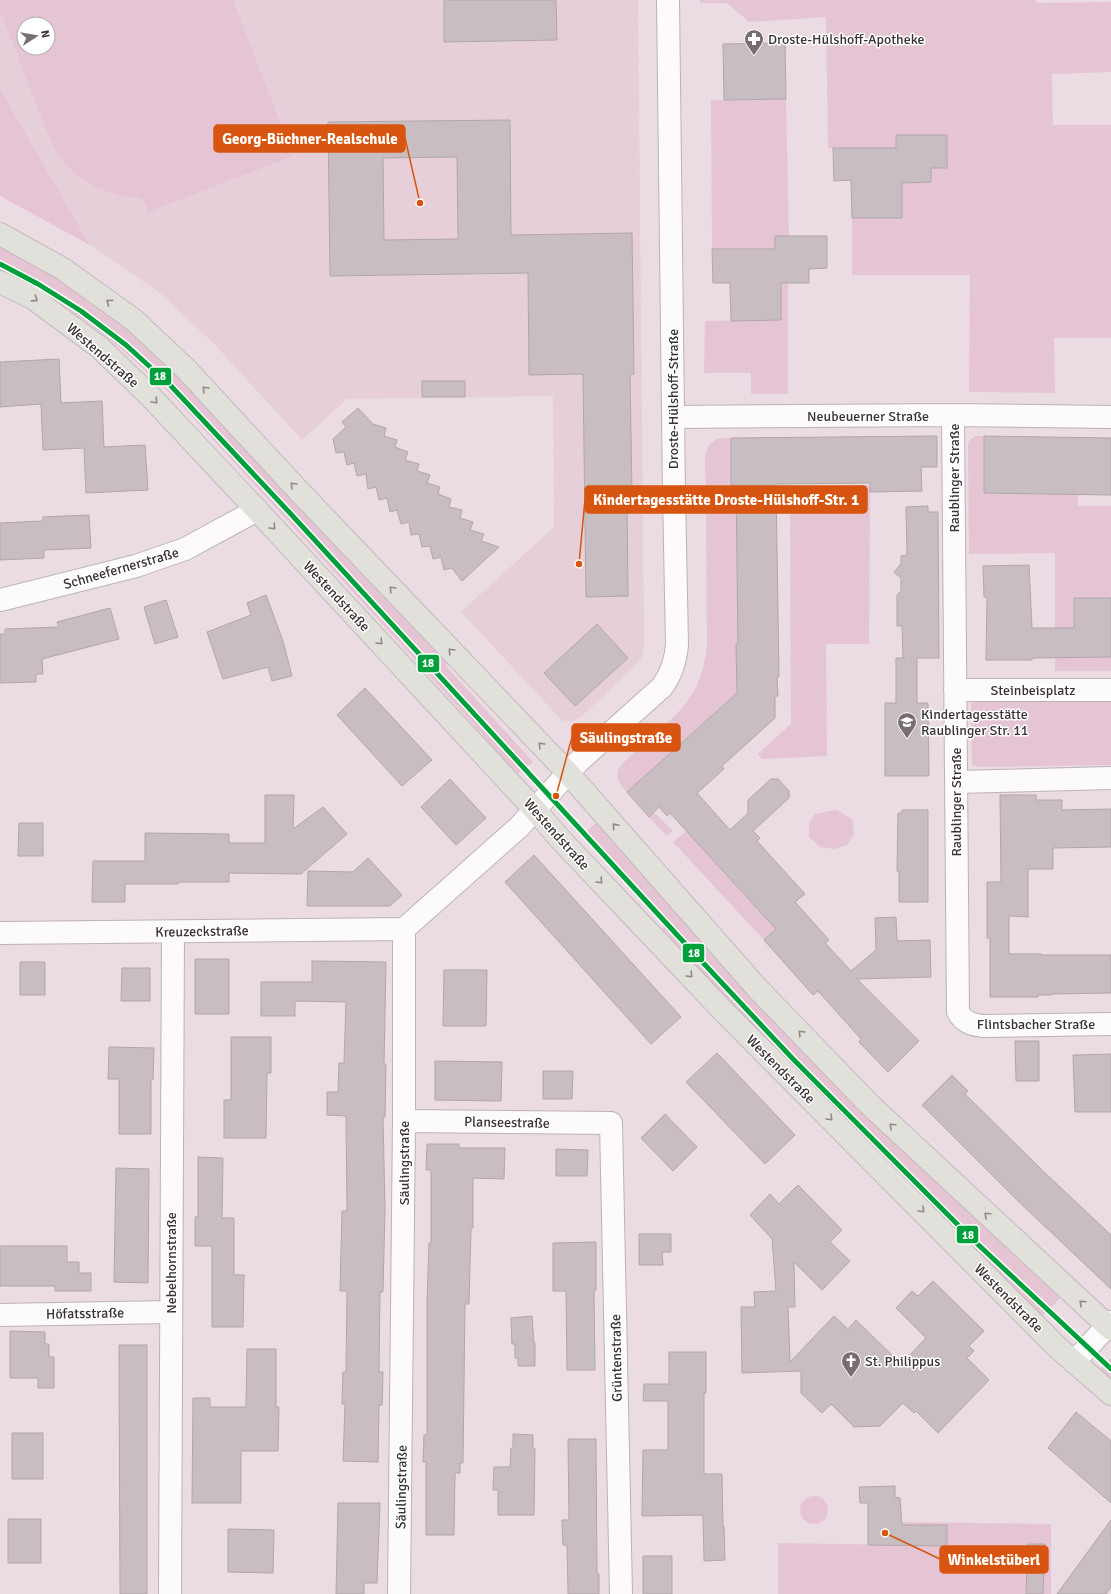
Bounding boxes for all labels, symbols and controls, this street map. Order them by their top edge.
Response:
north arrow [16,16,56,56]
pharmacy icon: Droste-Hülshoff-Apotheke [743,28,765,56]
text: N [38,29,52,39]
place label: Droste-Hülshoff-Apotheke [768,31,924,48]
callout: Georg-Büchner-Realschule [214,125,405,152]
text: Georg-Büchner-Realschule [222,130,398,148]
one-way arrow [31,295,38,302]
one-way arrow [106,299,113,307]
street label: Westendstraße [63,319,142,391]
street label: Droste-Hülshoff-Straße [665,329,682,469]
line badge: 18 [149,367,172,386]
text: 18 [154,370,166,383]
one-way arrow [202,386,210,394]
one-way arrow [150,397,157,404]
street label: Neubeuerner Straße [807,408,929,425]
street label: Raublinger Straße [946,423,963,533]
one-way arrow [290,482,298,490]
callout: Kindertagesstätte Droste-Hülshoff-Str. 1 [585,486,867,513]
text: Kindertagesstätte Droste-Hülshoff-Str. 1 [593,491,859,509]
one-way arrow [268,522,275,529]
street label: Schneefernerstraße [62,544,181,593]
street label: Westendstraße [300,558,374,635]
one-way arrow [389,586,397,594]
one-way arrow [376,638,383,645]
one-way arrow [448,648,456,656]
line badge: 18 [417,654,440,673]
text: 18 [422,657,434,670]
street label: Steinbeisplatz [990,682,1076,699]
place label: Kindertagesstätte Raublinger Str. 11 [921,706,1028,739]
school or university icon: Kindertagesstätte Raublinger Str. 11 [896,711,918,739]
callout: Säulingstraße [572,724,680,751]
text: Säulingstraße [580,729,672,747]
one-way arrow [538,742,546,750]
street label: Raublinger Straße [948,747,965,857]
street label: Westendstraße [520,795,593,874]
one-way arrow [613,823,620,831]
one-way arrow [595,876,603,884]
street label: Kreuzeckstraße [155,922,249,941]
line badge: 18 [682,943,705,963]
text: 18 [688,947,700,960]
one-way arrow [685,970,692,978]
street label: Flintsbacher Straße [977,1016,1095,1033]
one-way arrow [798,1030,806,1038]
street label: Westendstraße [743,1031,819,1107]
street label: Planseestraße [464,1113,550,1132]
one-way arrow [825,1113,833,1121]
street label: Säulingstraße [396,1121,413,1205]
one-way arrow [889,1123,897,1130]
one-way arrow [917,1205,925,1213]
street label: Nebelhornstraße [163,1212,180,1314]
one-way arrow [984,1212,992,1219]
line badge: 18 [956,1225,979,1244]
text: 18 [962,1229,974,1242]
street label: Westendstraße [971,1260,1047,1336]
one-way arrow [1079,1300,1087,1308]
street label: Höfatsstraße [46,1304,124,1323]
street label: Grüntenstraße [607,1314,626,1402]
church icon: St. Philippus [840,1350,862,1378]
place label: St. Philippus [865,1353,940,1370]
street label: Säulingstraße [392,1445,411,1529]
callout: Winkelstüberl [940,1546,1048,1573]
text: Winkelstüberl [948,1551,1041,1569]

